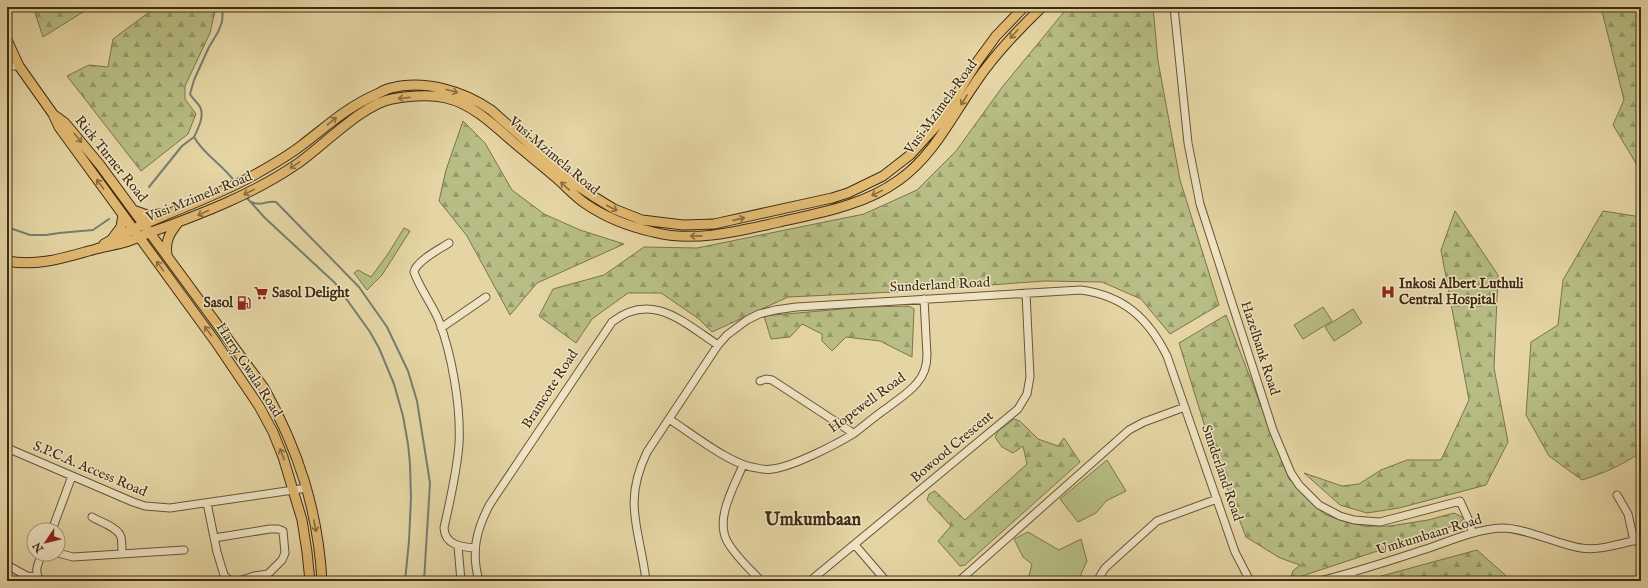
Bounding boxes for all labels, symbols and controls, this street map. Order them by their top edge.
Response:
one-way arrow [1009,29,1018,40]
street label: Vusi Mzimela Road [900,56,982,159]
one-way arrow [446,87,459,95]
one-way arrow [398,94,411,102]
one-way arrow [960,94,968,105]
street label: Rick Turner Road [71,112,152,206]
street label: Vusi Mzimela Road [504,112,603,200]
one-way arrow [327,117,338,126]
one-way arrow [73,133,82,143]
one-way arrow [290,161,301,169]
street label: Vusi Mzimela Road [142,167,255,227]
one-way arrow [96,178,104,189]
one-way arrow [560,182,570,191]
one-way arrow [244,189,256,196]
one-way arrow [871,190,883,197]
one-way arrow [606,205,618,212]
one-way arrow [197,210,209,217]
one-way arrow [732,215,745,223]
one-way arrow [690,232,703,240]
one-way arrow [156,260,164,271]
street label: Sunderland Road [889,273,991,297]
place label: Inkosi Albert Luthuli Central Hospital [1399,275,1524,309]
place label: Sasol Delight [272,284,350,302]
hospital icon: Inkosi Albert Luthuli Central Hospital [1380,284,1396,300]
supermarket icon: Sasol Delight [253,285,269,301]
place label: Sasol [204,294,234,312]
fuel station icon: Sasol [236,295,252,311]
street label: Hazelbank Road [1236,299,1284,398]
street label: Harry Gwala Road [212,319,287,421]
one-way arrow [204,326,212,337]
street label: Bramcote Road [518,346,583,432]
street label: Hopewell Road [825,369,910,437]
street label: Bowood Crescent [907,407,997,487]
street label: Sunderland Road [1197,423,1247,524]
street label: S.P.C.A. Access Road [30,437,150,501]
one-way arrow [277,448,285,460]
district label: Umkumbaan [764,509,862,532]
street label: Umkumbaan Road [1374,510,1485,560]
one-way arrow [312,520,320,533]
north arrow [26,522,66,562]
text: N [30,539,48,556]

